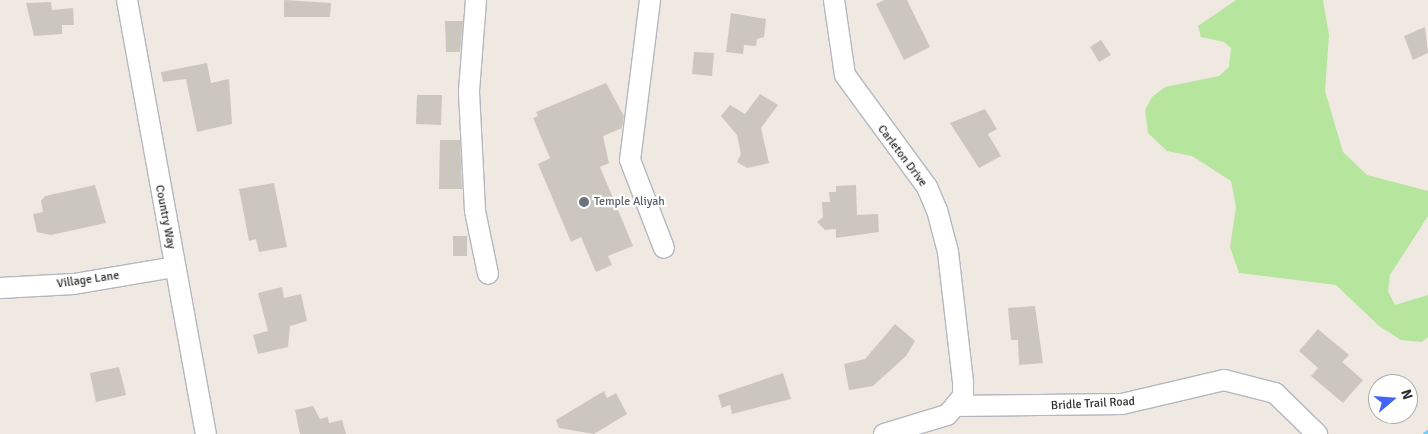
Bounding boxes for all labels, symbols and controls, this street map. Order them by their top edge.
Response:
street label: Carleton Drive [874,122,930,190]
street label: Country Way [152,184,178,250]
place label: Temple Aliyah [594,195,665,209]
marker: Temple Aliyah [578,196,590,208]
street label: Village Lane [56,268,120,292]
north arrow [1368,374,1418,424]
text: N [1397,387,1416,402]
street label: Bridle Trail Road [1051,395,1135,413]

